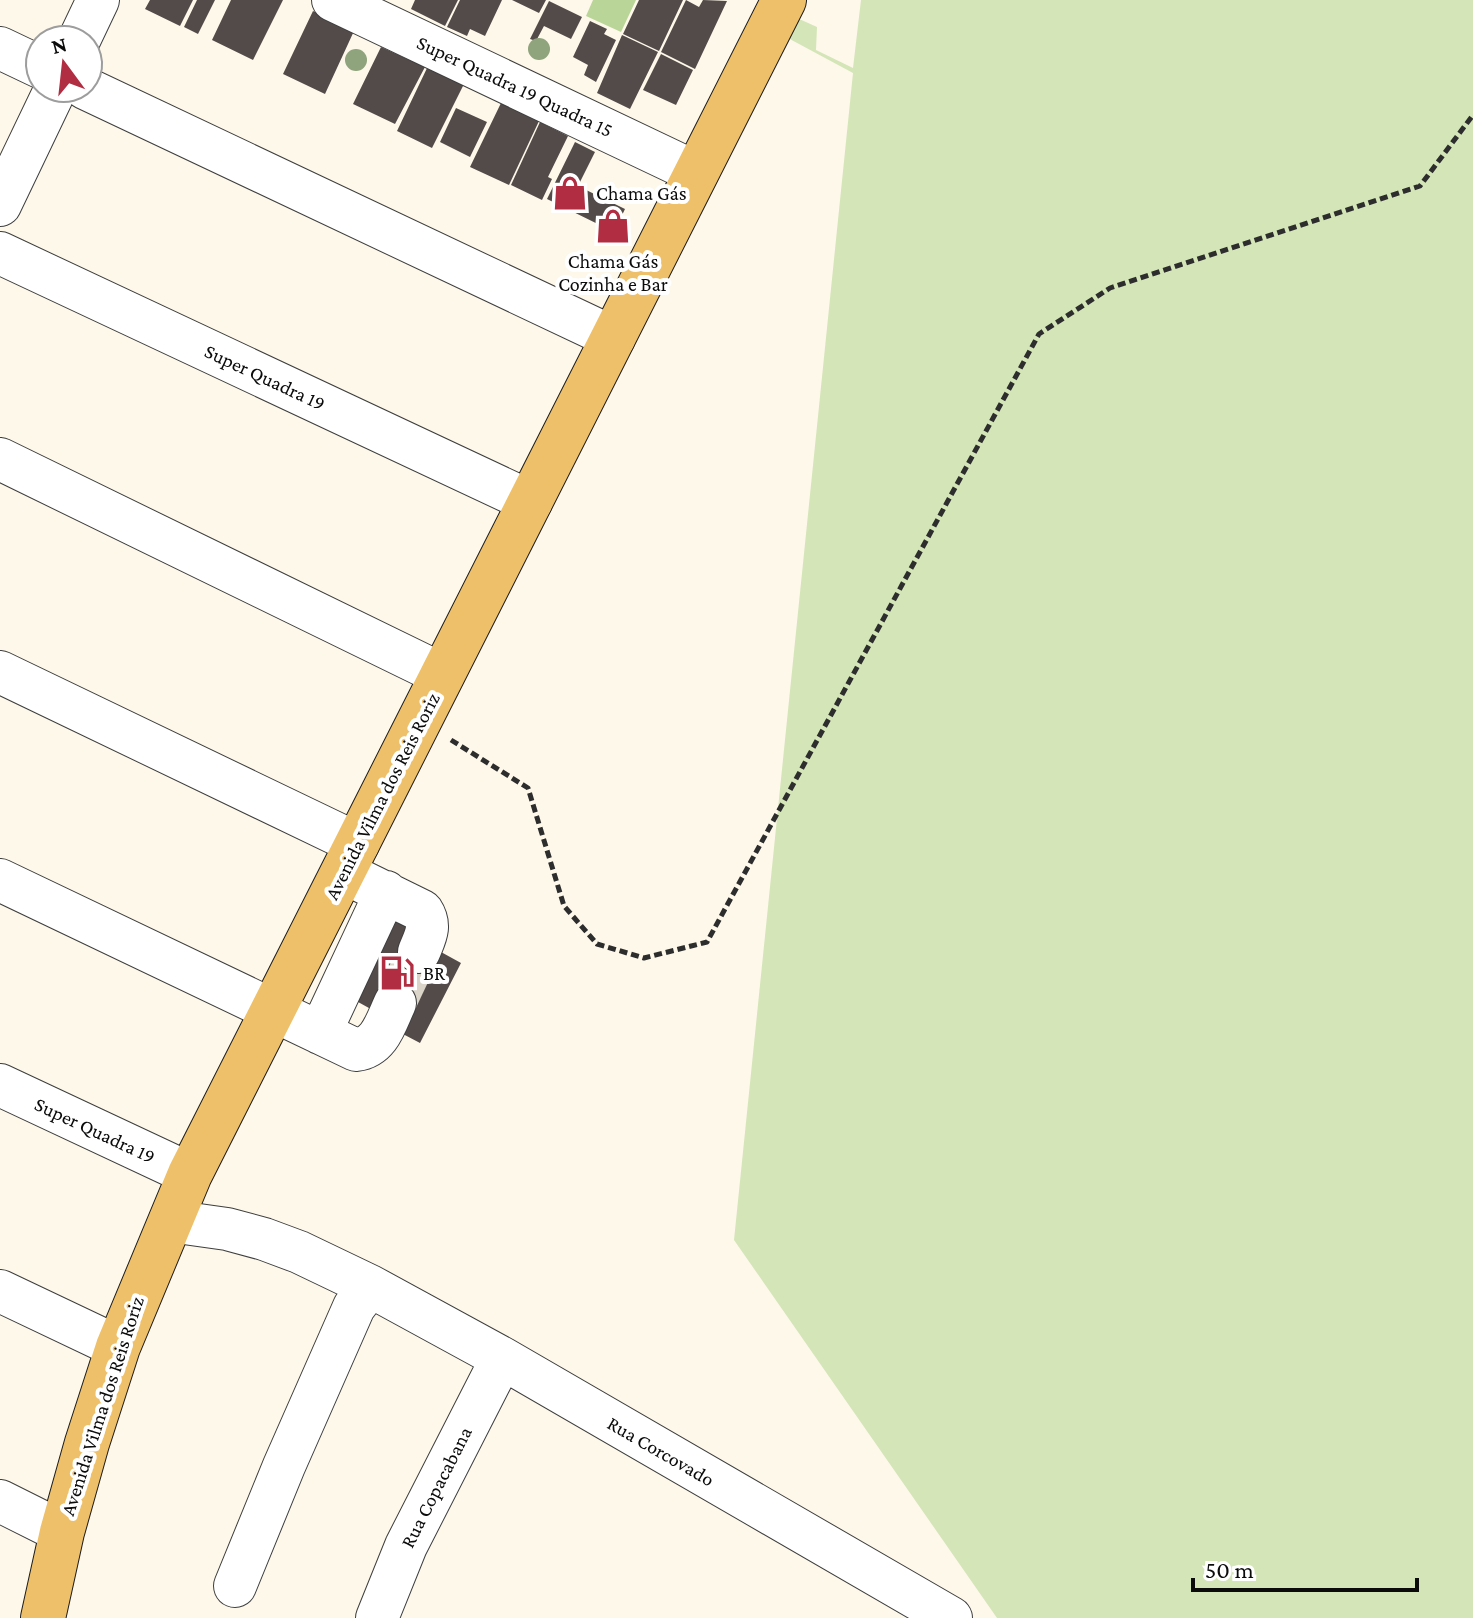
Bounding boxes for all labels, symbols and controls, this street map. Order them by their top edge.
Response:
north arrow [24,24,104,104]
text: N [48,31,69,59]
street label: Super Quadra 19 Quadra 15 [413,31,617,142]
shop icon: Chama Gás [551,174,589,212]
place label: Chama Gás [596,182,687,204]
shop icon: Chama Gás Cozinha e Bar [594,207,632,245]
place label: Chama Gás Cozinha e Bar [558,250,668,295]
street label: Super Quadra 19 [201,339,329,415]
street label: Avenida Vilma dos Reis Roriz [320,689,444,903]
fuel station icon: BR [378,954,416,992]
place label: BR [423,962,446,984]
street label: Super Quadra 19 [31,1092,159,1168]
street label: Avenida Vilma dos Reis Roriz [56,1294,148,1518]
street label: Rua Corcovado [604,1412,718,1490]
street label: Rua Copacabana [396,1423,477,1552]
scale bar [1193,1542,1417,1592]
text: 50 m [1205,1556,1254,1583]

